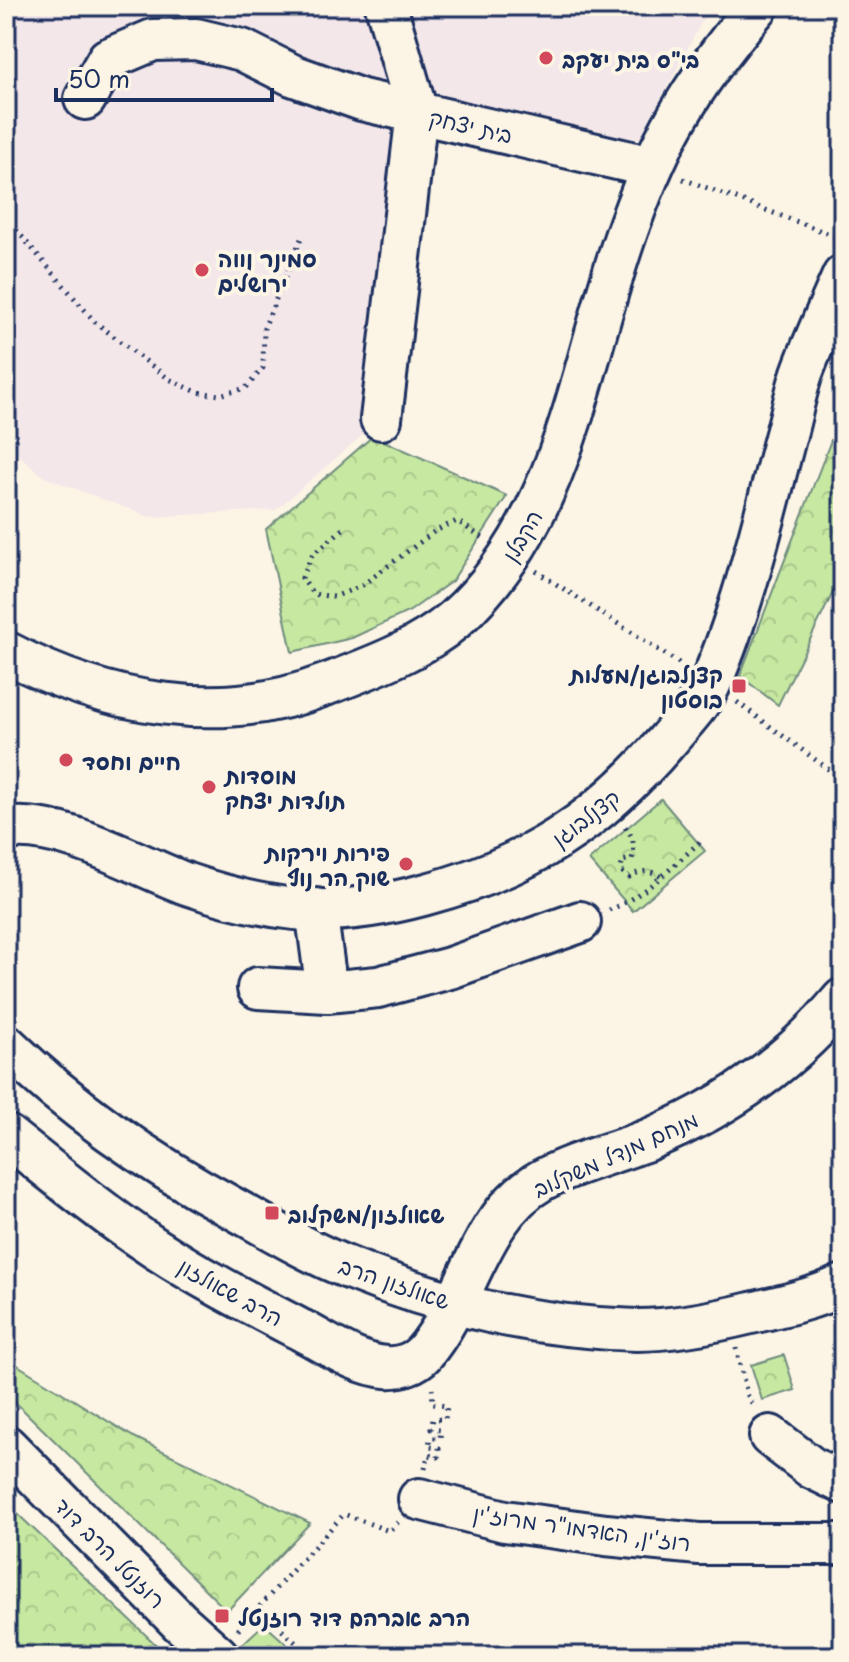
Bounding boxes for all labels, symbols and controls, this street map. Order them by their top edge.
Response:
place label: בי"ס בית יעקב [562,42,699,75]
marker: בי"ס בית יעקב [537,49,555,67]
scale bar [56,52,272,102]
text: 50 m [68,60,130,96]
street label: בית יצחק [426,99,516,151]
place label: סמינר נווה ירושלים [218,241,317,299]
marker: סמינר נווה ירושלים [193,261,211,279]
street label: הקבלן [492,503,550,567]
place label: קצנלבוגן/מעלות בוסטון [568,657,723,715]
marker: קצנלבוגן/מעלות בוסטון [730,677,748,695]
place label: חיים וחסד [82,744,181,777]
marker: חיים וחסד [57,751,75,769]
place label: מוסדות תולדות יצחק [223,758,346,816]
marker: מוסדות תולדות יצחק [200,778,218,796]
street label: קצנלבוגן [544,780,626,854]
place label: פירות וירקות שוק הר נוף [263,835,390,893]
marker: פירות וירקות שוק הר נוף [397,855,415,873]
street label: מנחם מנדל משקלוב [527,1102,703,1204]
place label: שאולזון/משקלוב [287,1197,445,1230]
marker: שאולזון/משקלוב [263,1204,281,1222]
street label: שאולזון הרב [335,1248,455,1316]
street label: הרב שאולזון [172,1249,290,1333]
street label: רוזנטל הרב דוד [48,1489,174,1615]
street label: רוז'ין, האדמו"ר מרוז'ין [471,1495,693,1559]
place label: הרב אברהם דוד רוזנטל [238,1600,470,1633]
marker: הרב אברהם דוד רוזנטל [213,1607,231,1625]

